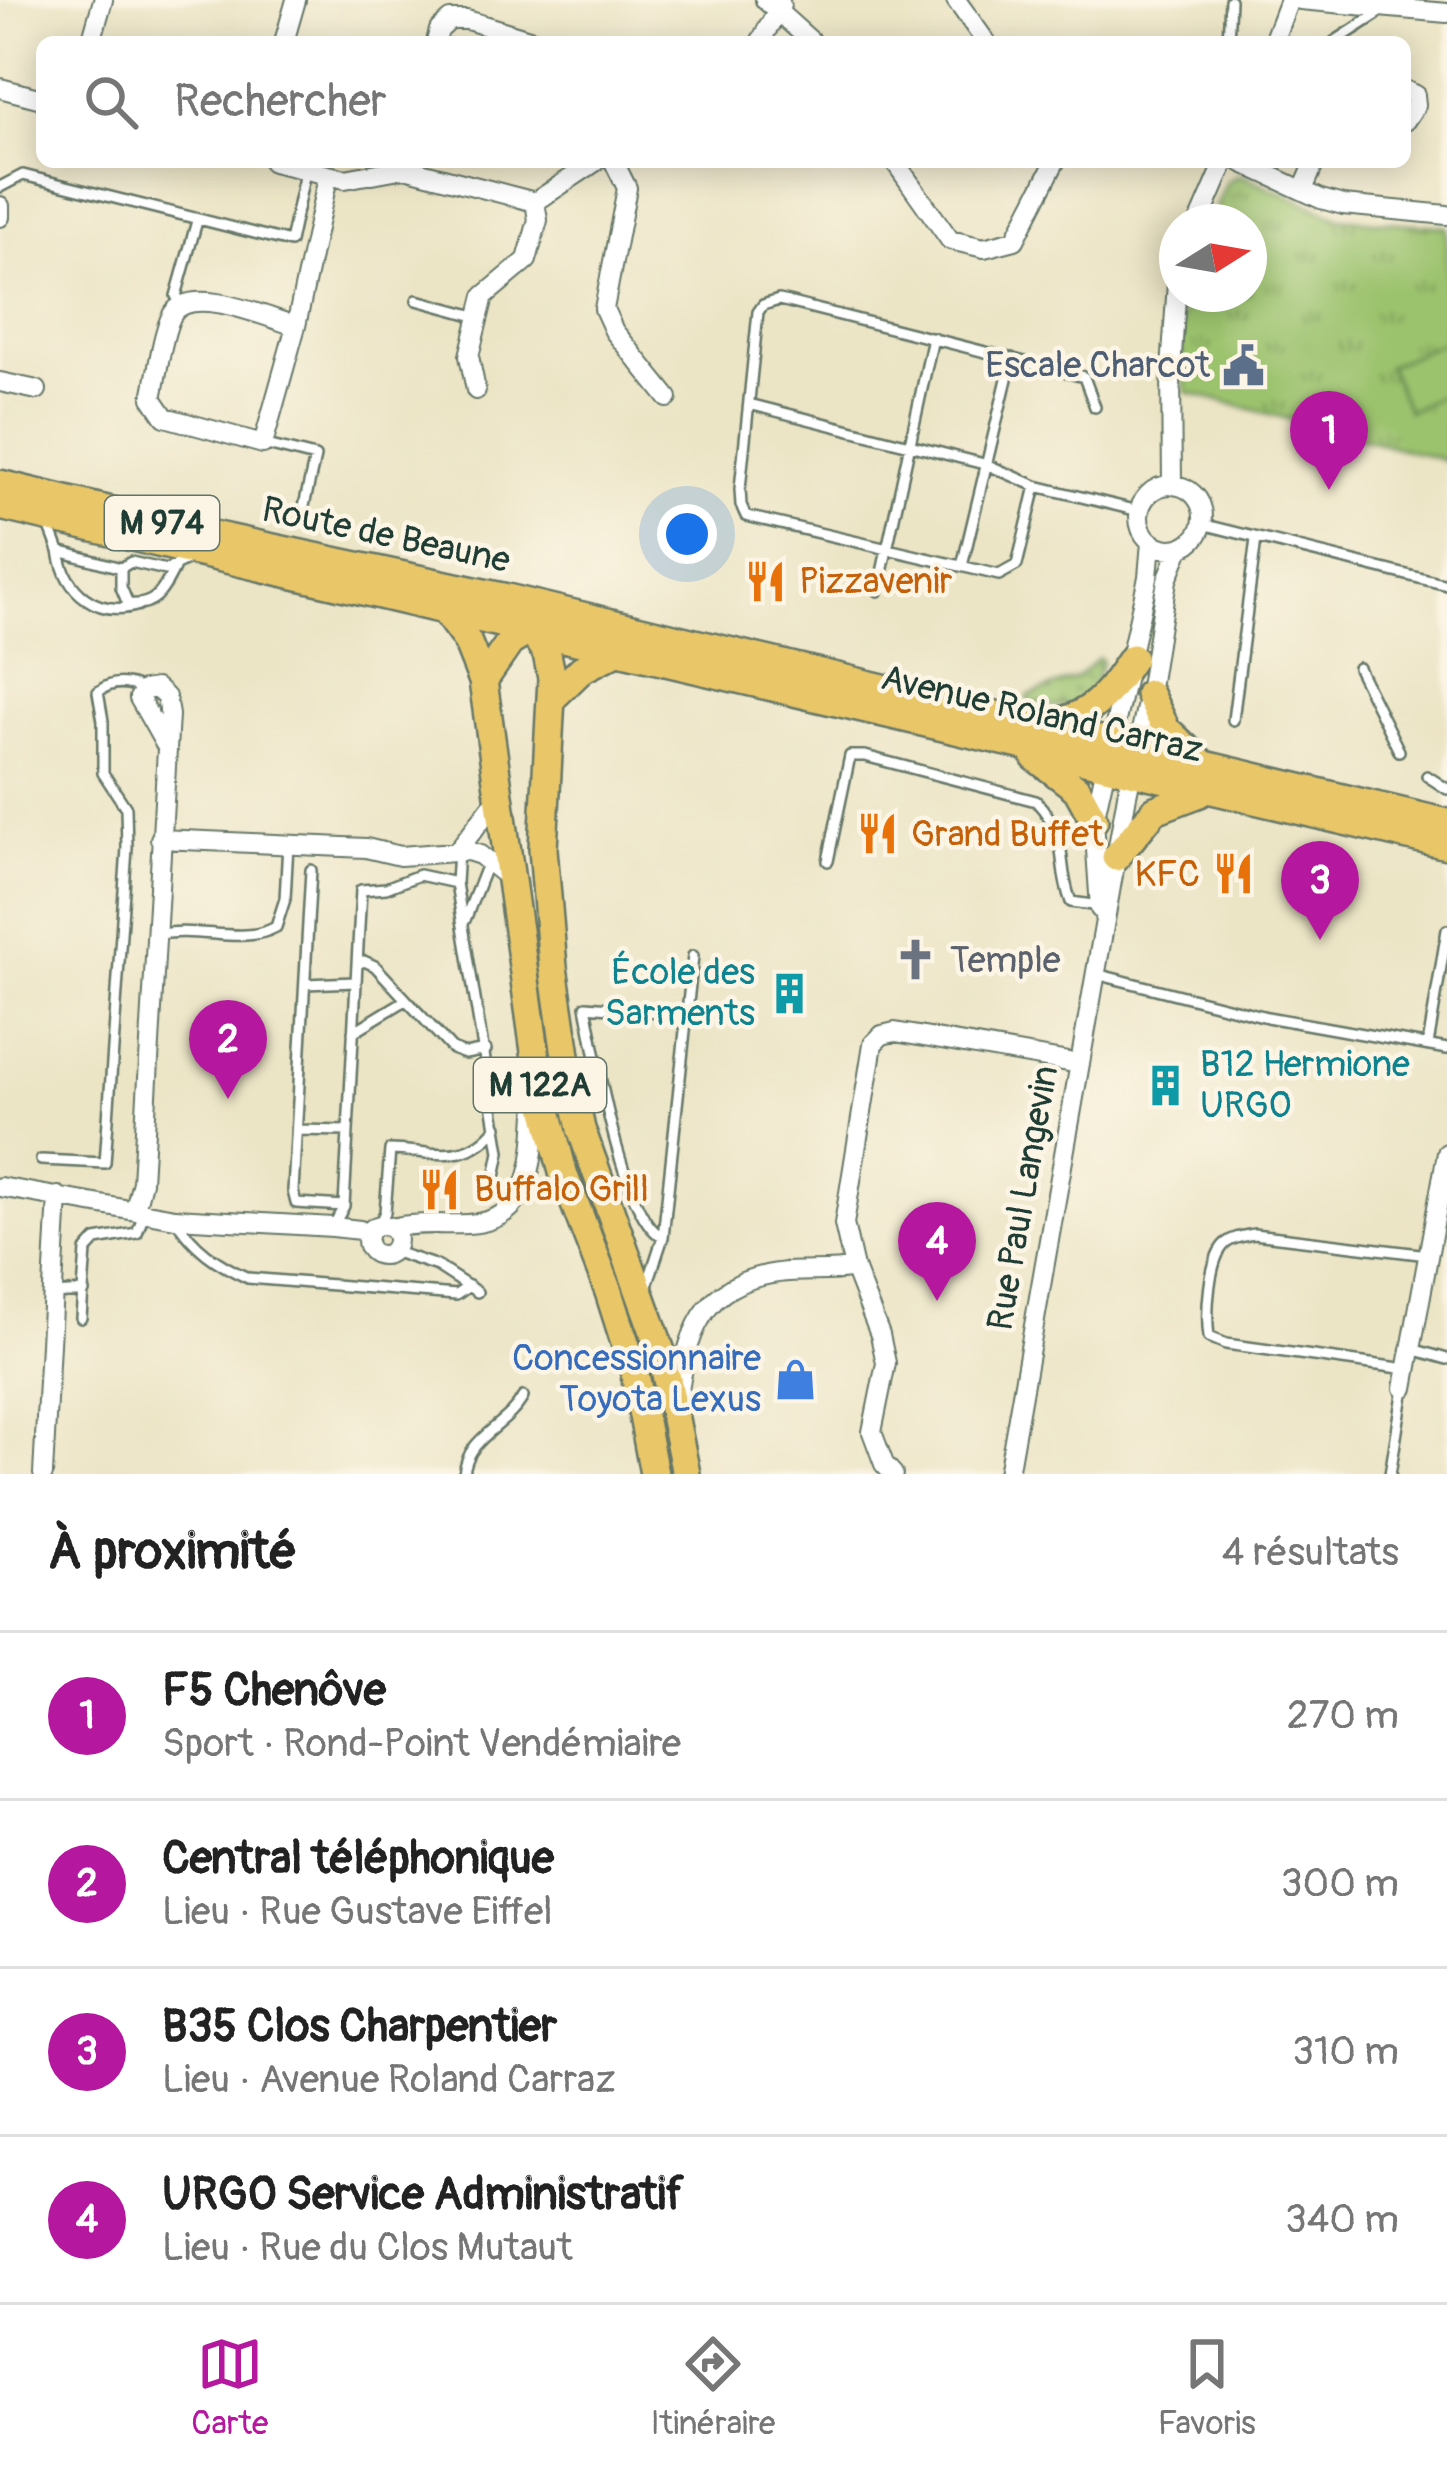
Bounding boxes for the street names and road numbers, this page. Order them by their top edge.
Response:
street label: Route de Beaune [258,487,514,583]
road number: M 974 [105,496,219,550]
street label: Avenue Roland Carraz [877,655,1207,773]
road number: M 122A [474,1058,606,1112]
street label: Rue Paul Langevin [978,1062,1068,1334]

